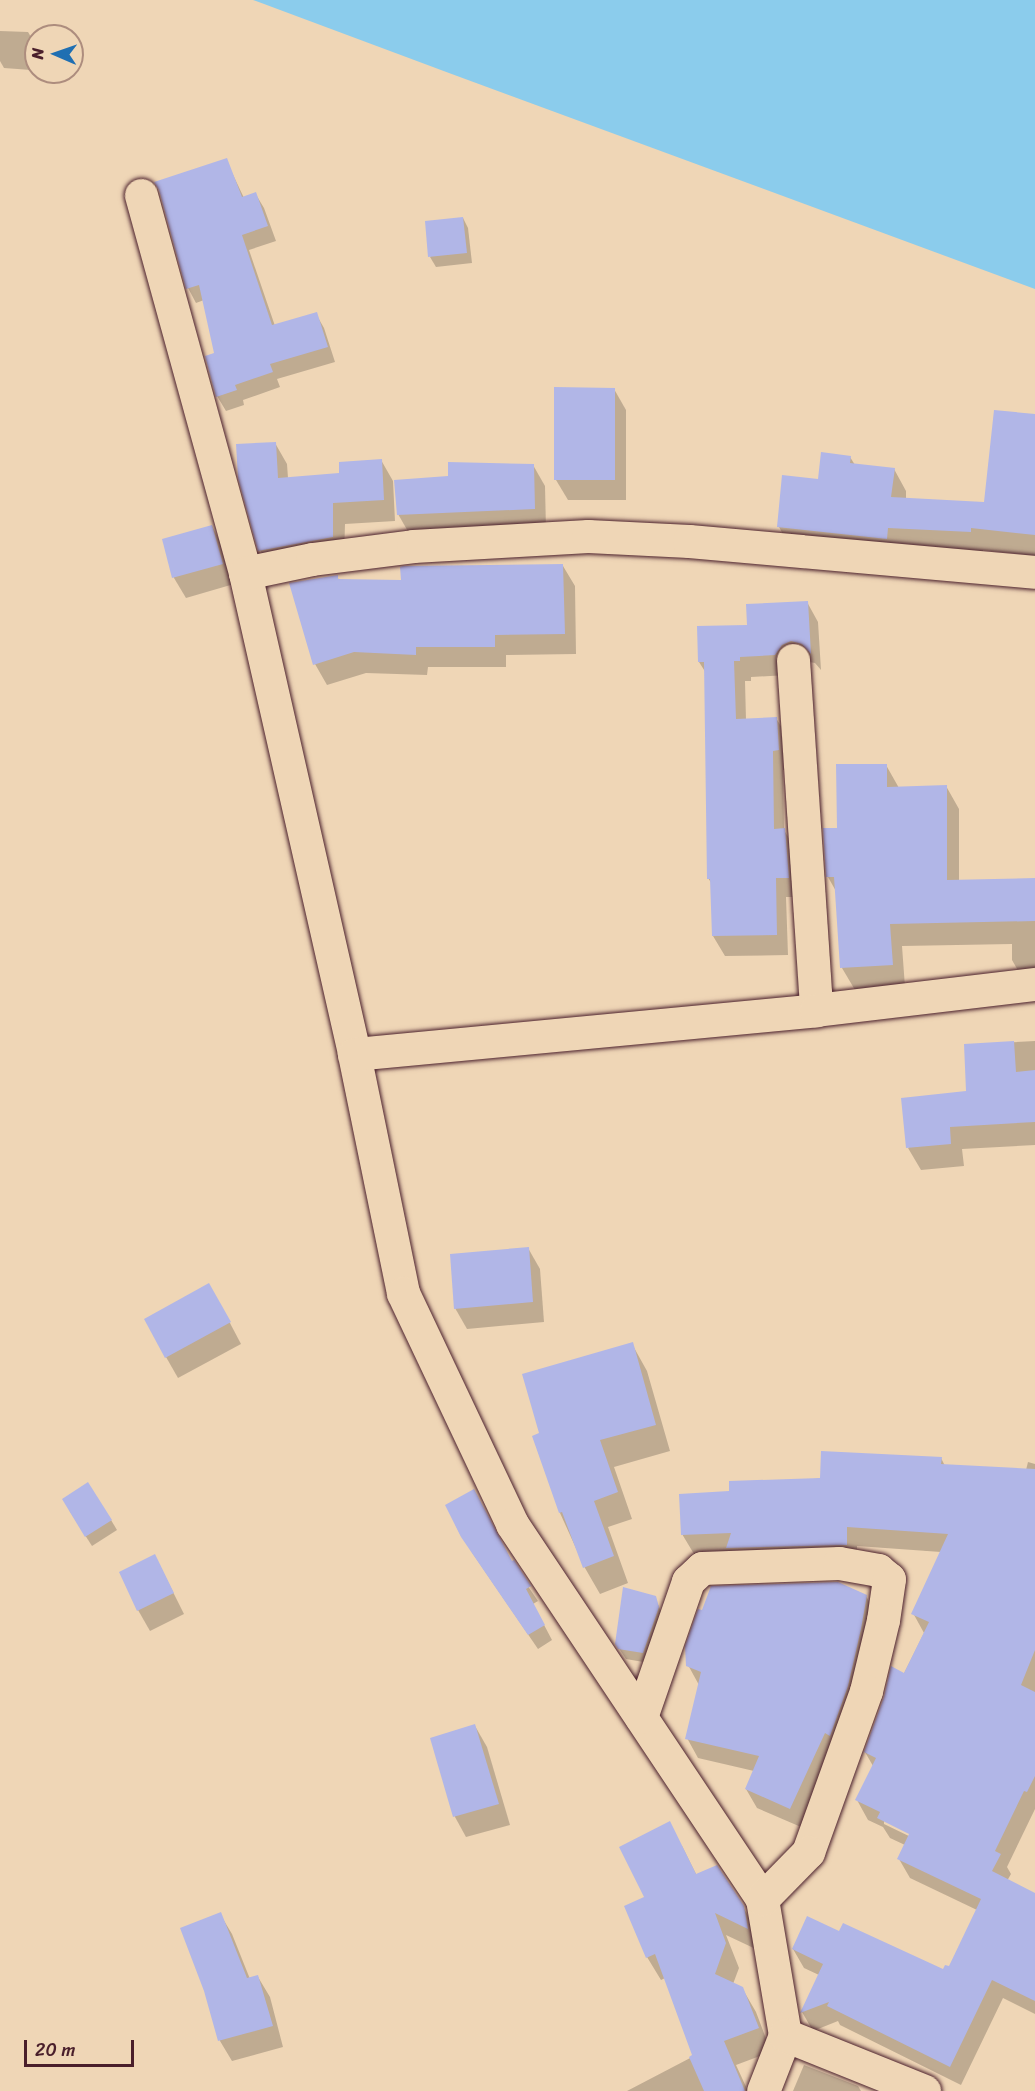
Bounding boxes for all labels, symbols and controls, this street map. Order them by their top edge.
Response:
north arrow [24,24,84,84]
text: N [23,47,52,59]
scale bar [27,2028,136,2066]
text: 20 m [35,2034,75,2066]

